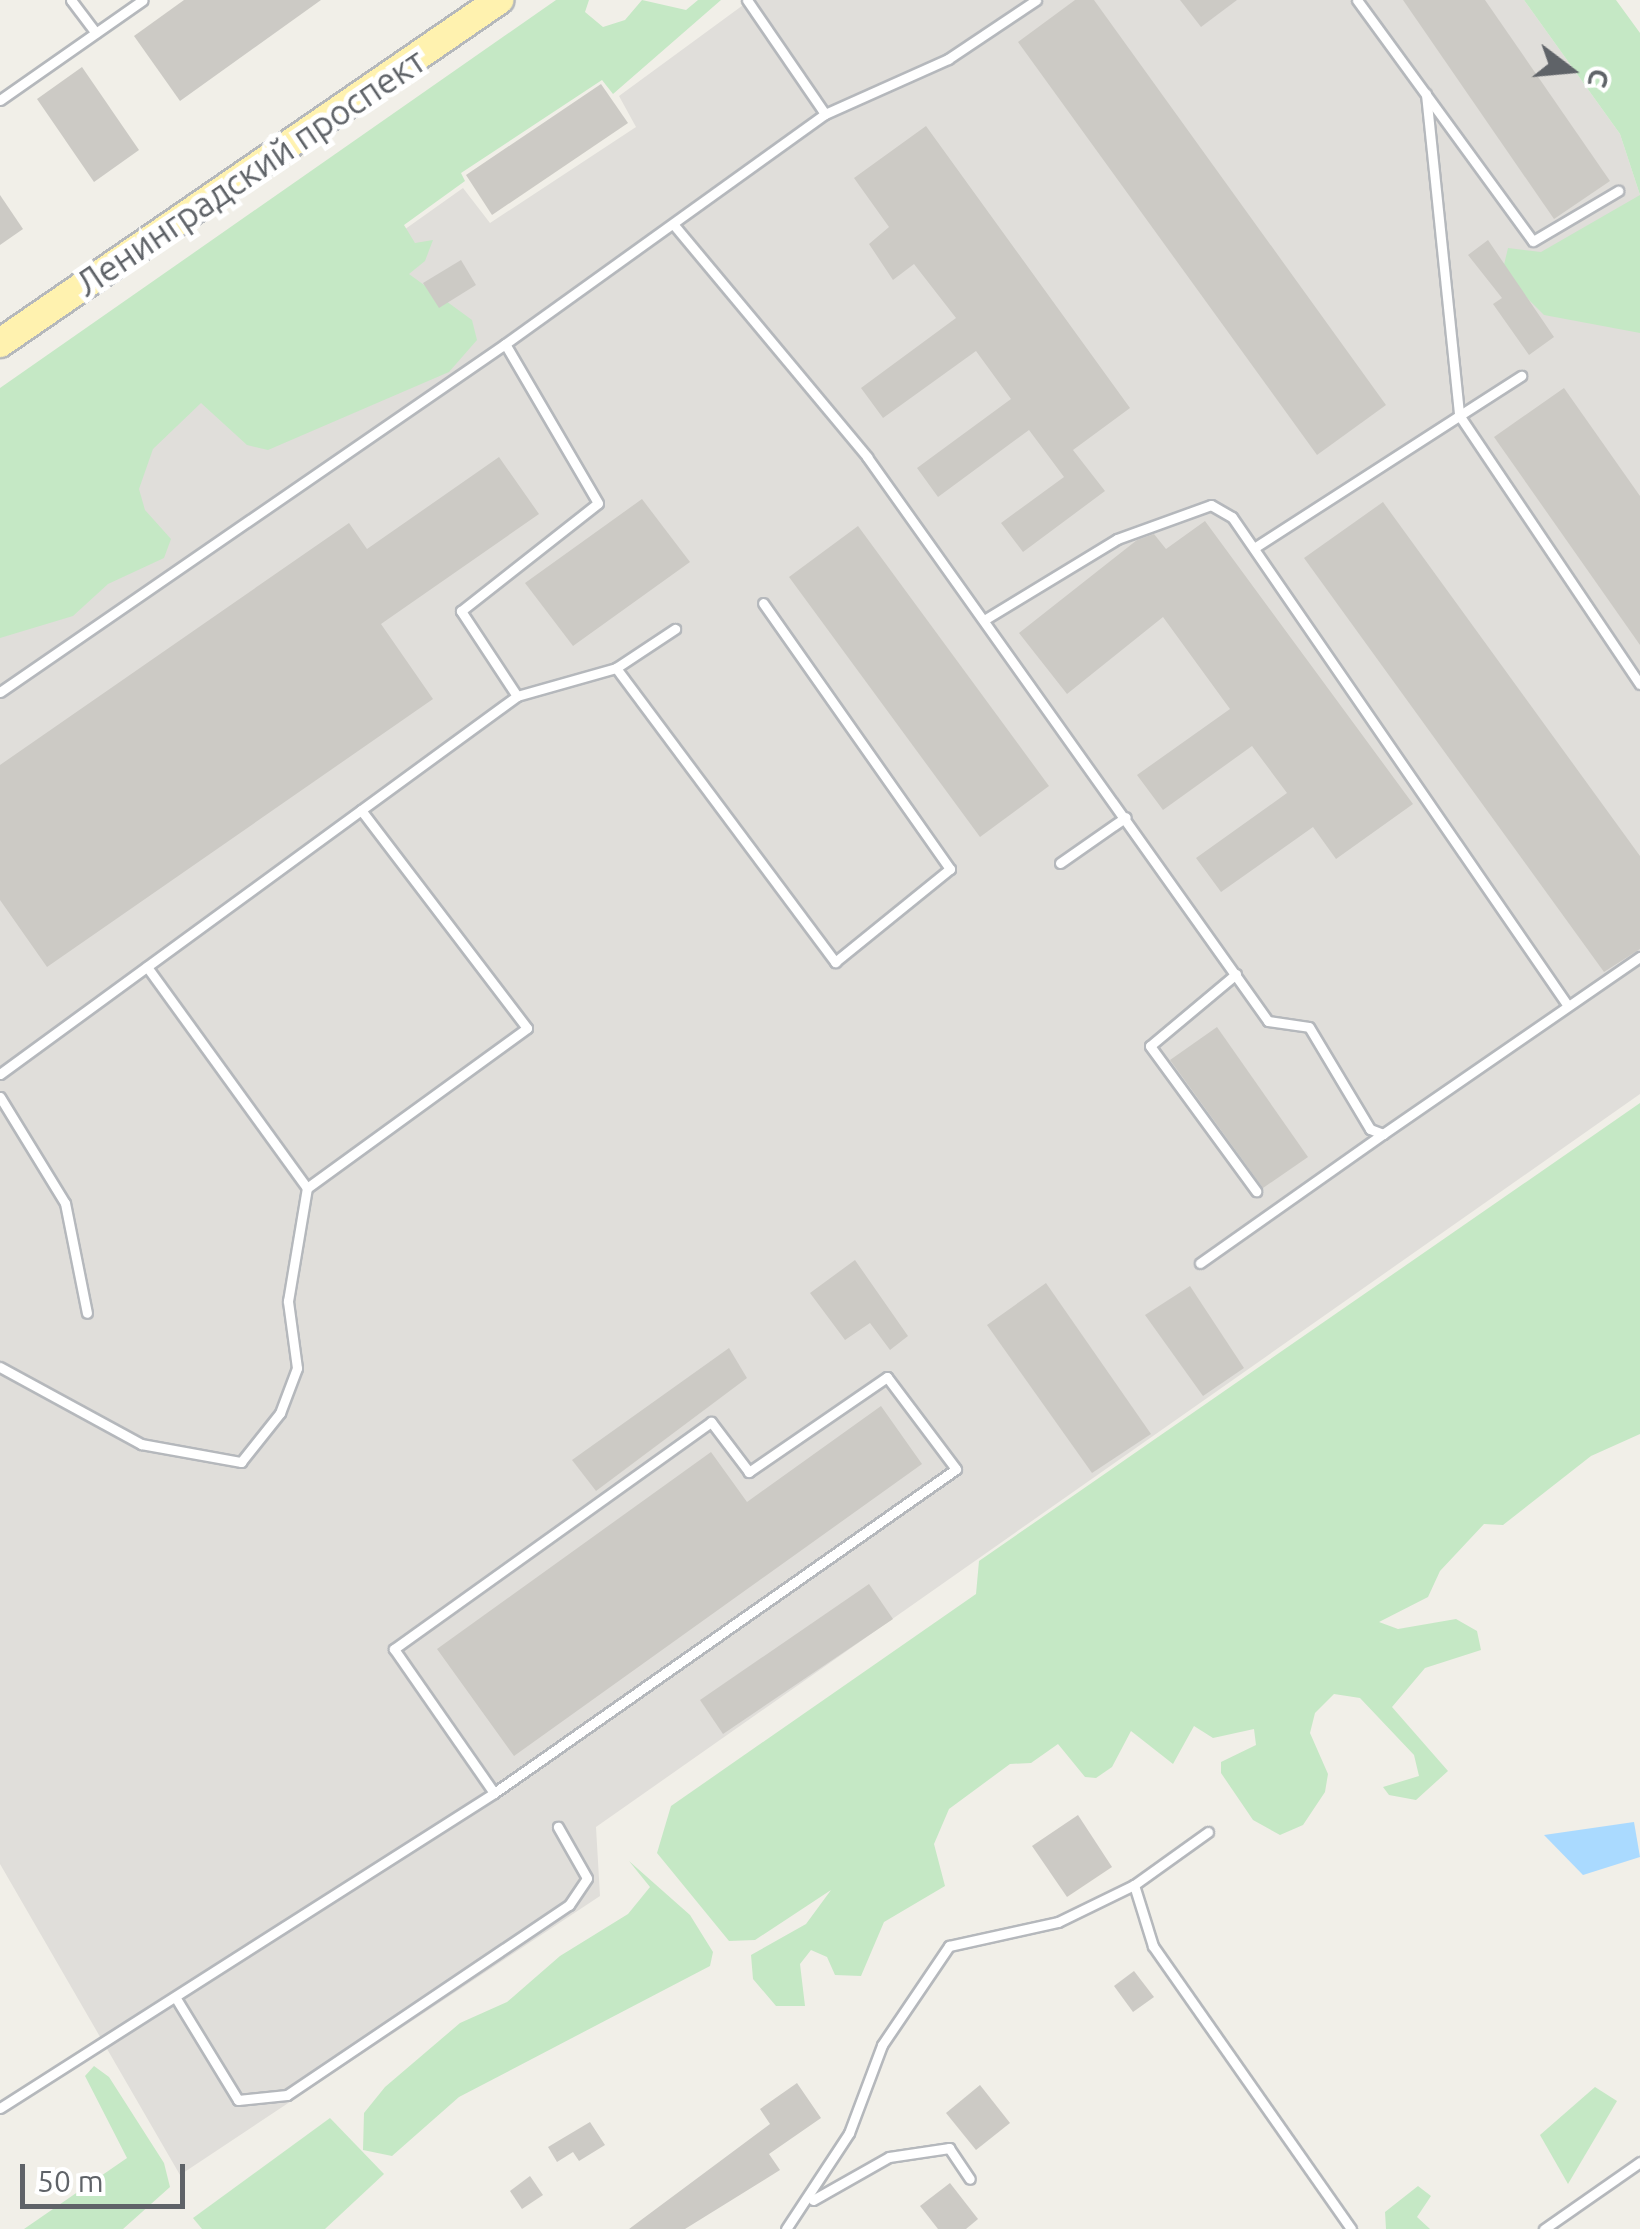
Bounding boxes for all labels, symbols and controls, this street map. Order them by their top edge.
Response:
north arrow [1520,20,1620,120]
street label: Ленинградский проспект [67,39,433,305]
text: С [1582,66,1617,91]
scale bar [25,2144,190,2206]
text: 50 m [37,2164,104,2198]

